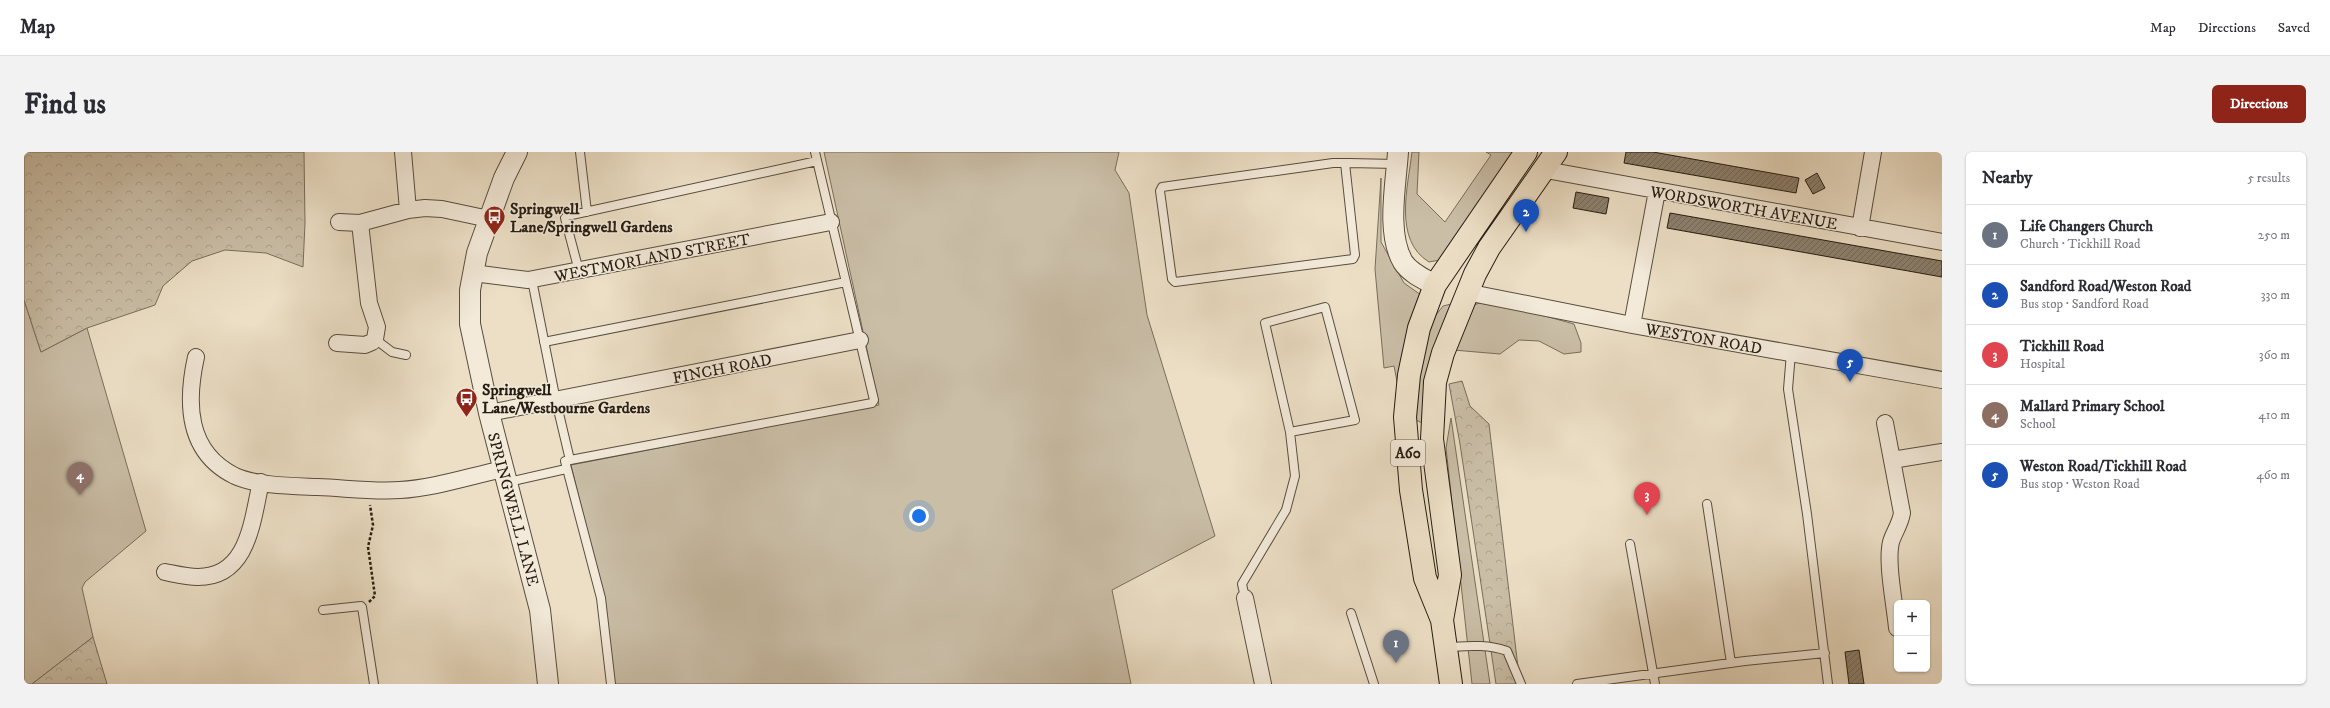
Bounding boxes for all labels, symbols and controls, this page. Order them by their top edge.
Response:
text: Map [20,16,55,39]
text: Map [2150,19,2176,37]
text: Directions [2198,19,2256,37]
text: Saved [2278,19,2310,37]
button: Directions [2212,85,2306,123]
text: Find us [24,87,106,122]
text: Nearby [1982,167,2032,189]
text: 5 results [2248,170,2290,186]
street label: WORDSWORTH AVENUE [1648,181,1839,234]
place label: Springwell Lane/Springwell Gardens [510,199,673,237]
pin: 2 [1513,199,1539,232]
bus stop icon: Springwell Lane/Springwell Gardens [481,204,507,237]
text: Life Changers Church [2020,217,2153,236]
text: 1 [1993,227,1997,243]
text: 250 m [2258,227,2290,243]
street label: WESTMORLAND STREET [552,229,752,287]
text: Church · Tickhill Road [2020,236,2140,252]
text: Sandford Road/Weston Road [2020,277,2191,296]
text: 2 [1992,287,1998,303]
text: 330 m [2261,287,2290,303]
text: Bus stop · Sandford Road [2020,296,2149,312]
street label: WESTON ROAD [1643,319,1764,359]
text: Tickhill Road [2020,337,2104,356]
text: 3 [1993,347,1997,363]
text: 360 m [2259,347,2290,363]
pin: 5 [1837,349,1863,382]
street label: FINCH ROAD [671,350,774,388]
text: Hospital [2020,356,2065,372]
place label: Springwell Lane/Westbourne Gardens [482,380,651,418]
bus stop icon: Springwell Lane/Westbourne Gardens [454,385,480,418]
text: Mallard Primary School [2020,397,2165,416]
text: 4 [1991,407,1999,423]
text: 410 m [2258,407,2290,423]
text: School [2020,416,2056,432]
street label: SPRINGWELL LANE [483,430,543,588]
road number: A60 [1391,440,1425,466]
text: Weston Road/Tickhill Road [2020,457,2187,476]
pin: 4 [67,462,93,495]
text: 5 [1992,467,1998,483]
text: 460 m [2256,467,2290,483]
text: Bus stop · Weston Road [2020,476,2140,492]
pin: 3 [1634,482,1660,515]
your location [909,506,929,526]
map controls [1894,600,1930,672]
button: + [1894,600,1930,636]
pin: 1 [1383,630,1409,663]
button: − [1894,636,1930,672]

